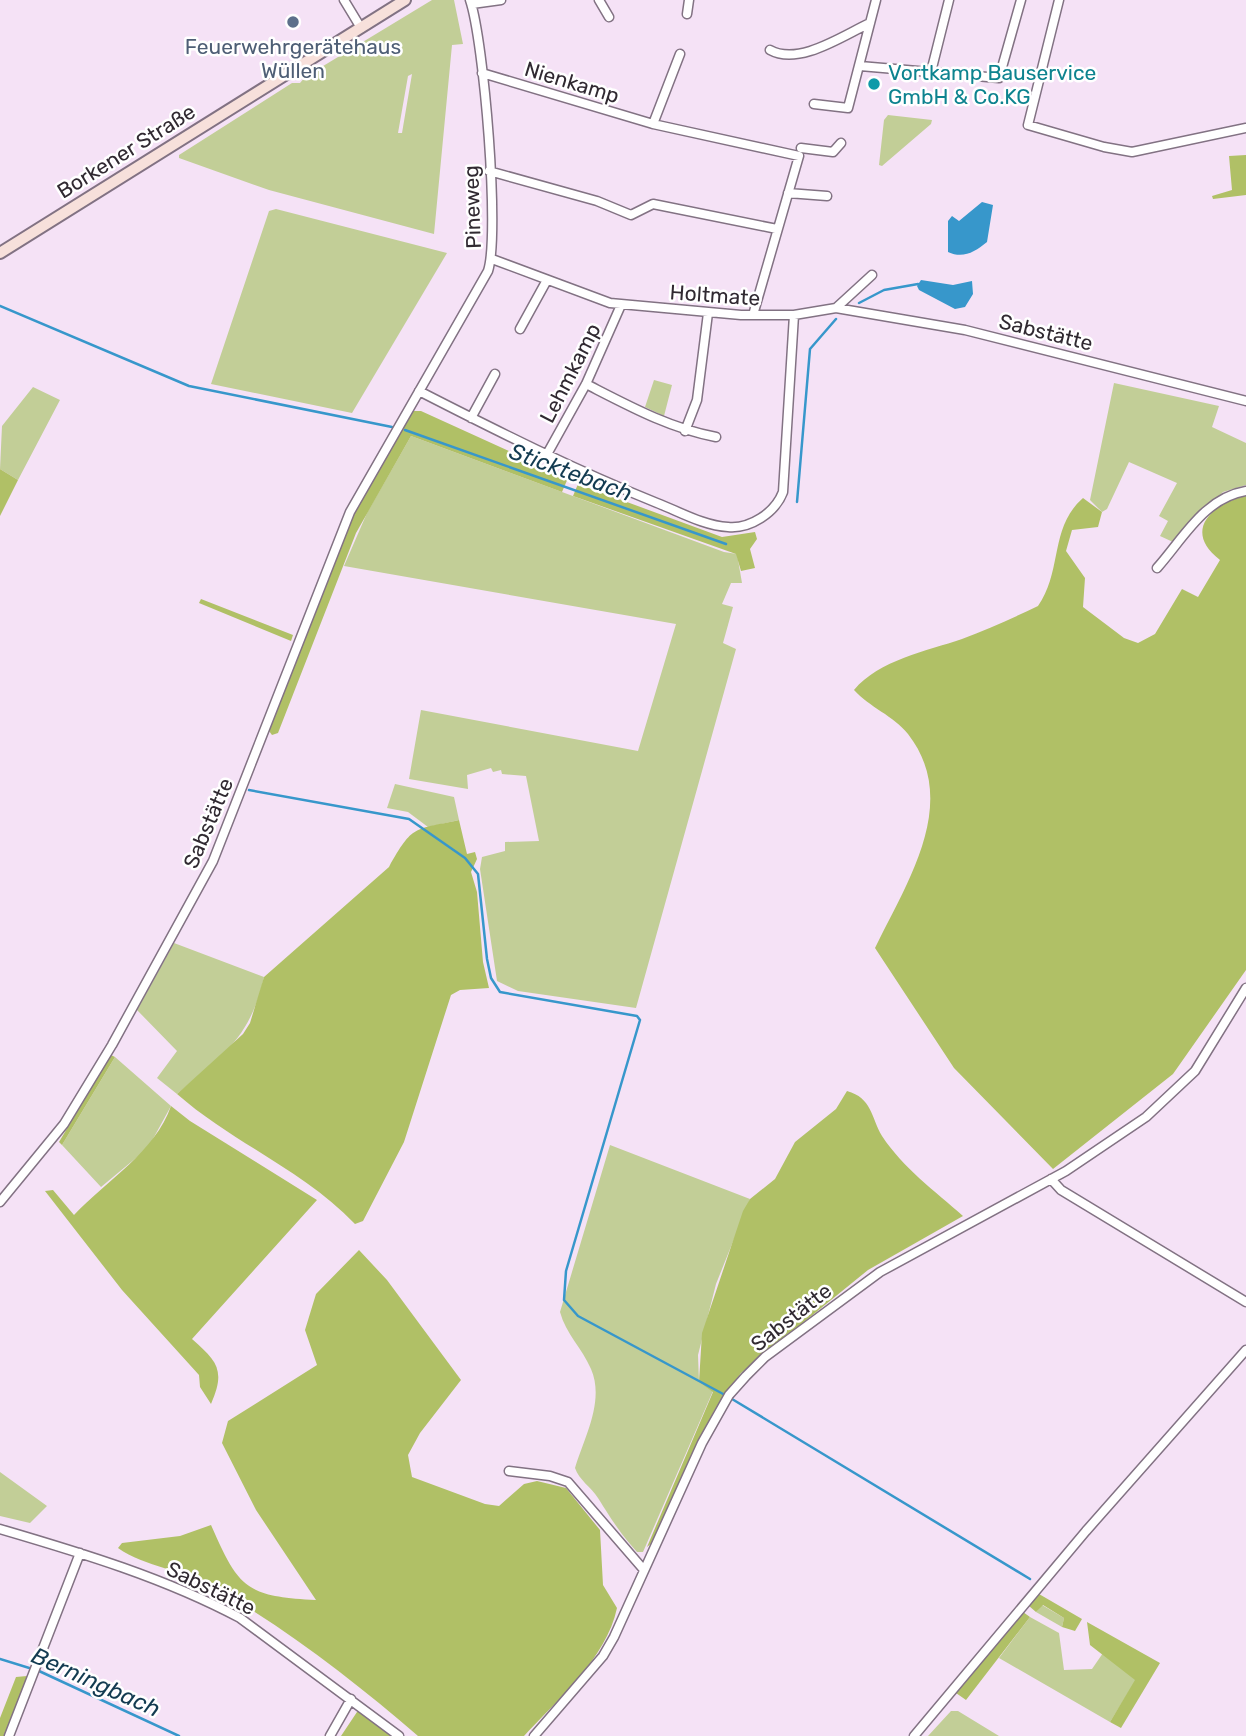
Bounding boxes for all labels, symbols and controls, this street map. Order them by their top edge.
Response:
marker: Feuerwehrgerätehaus Wüllen [285,14,301,30]
place label: Feuerwehrgerätehaus Wüllen [185,34,401,83]
street label: Nienkamp [522,56,622,108]
place label: Vortkamp Bauservice GmbH & Co.KG [888,60,1096,109]
marker: Vortkamp Bauservice GmbH & Co.KG [866,76,882,92]
street label: Borkener Straße [52,99,200,203]
street label: Pineweg [458,165,486,249]
street label: Holtmate [669,279,761,311]
street label: Sabstätte [997,308,1095,356]
street label: Lehmkamp [534,319,606,427]
water label: Sticktebach [506,437,636,507]
street label: Sabstätte [178,774,238,872]
street label: Sabstätte [746,1278,836,1356]
street label: Sabstätte [162,1556,260,1620]
water label: Berningbach [27,1641,165,1723]

